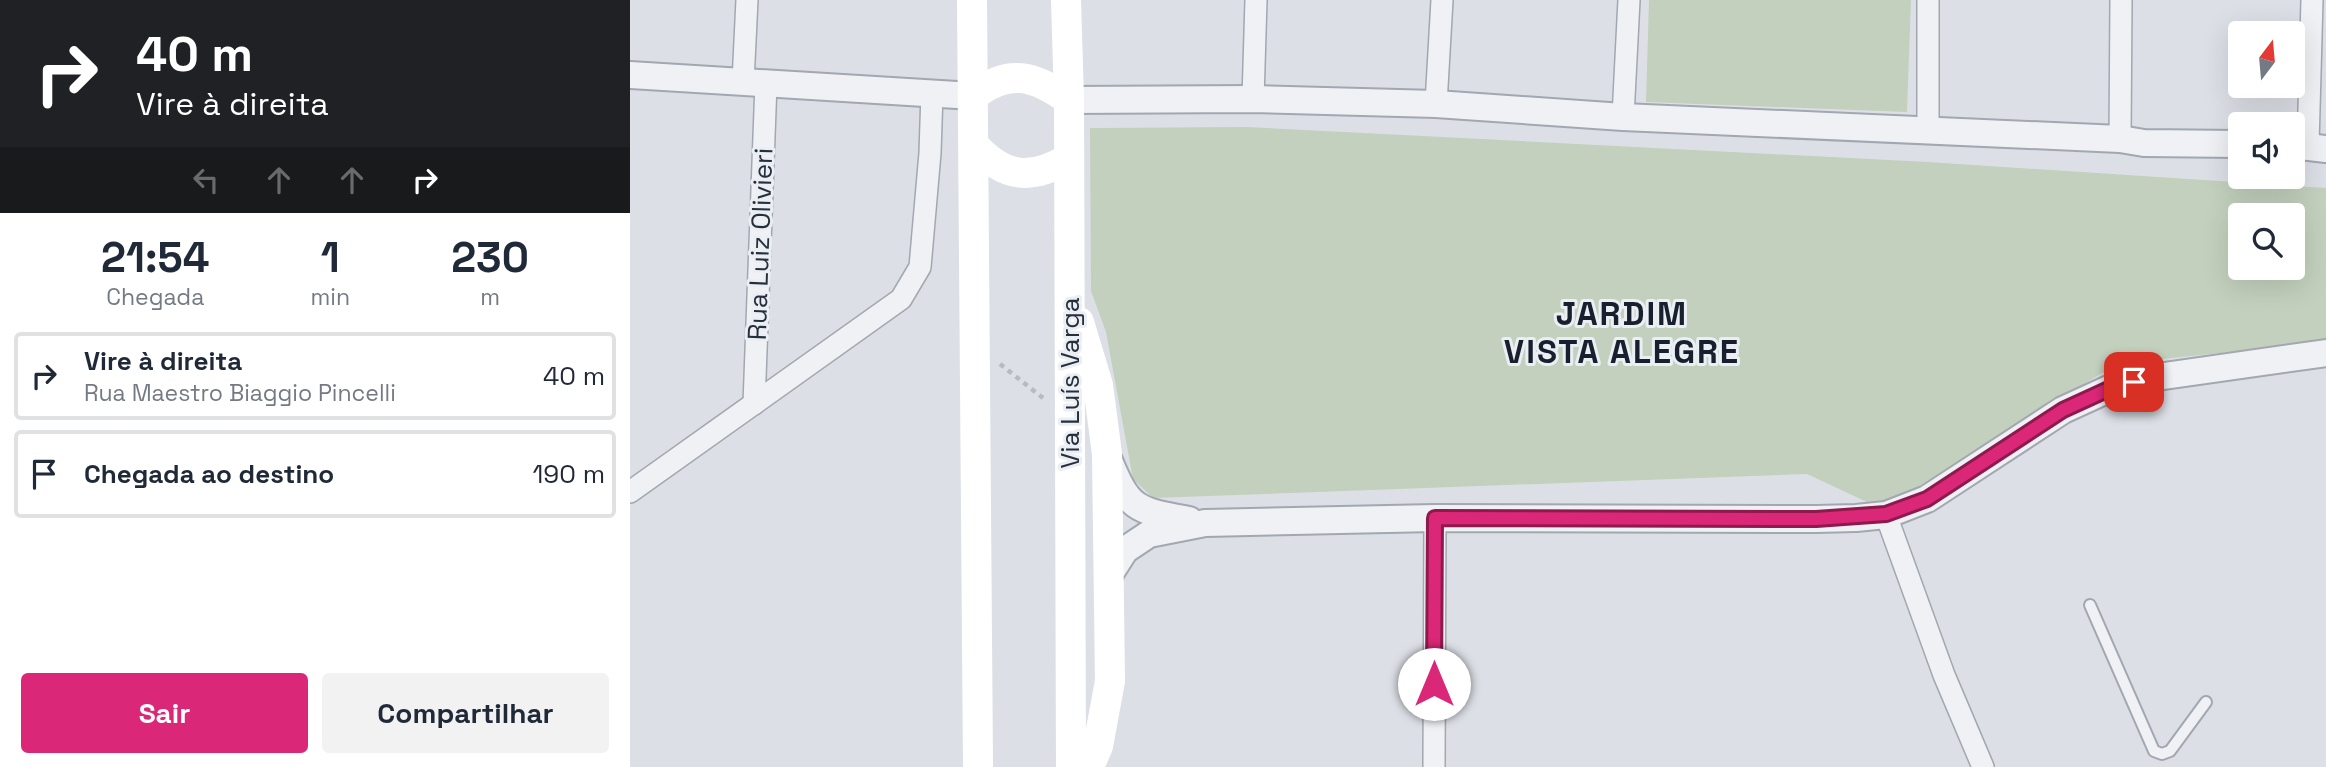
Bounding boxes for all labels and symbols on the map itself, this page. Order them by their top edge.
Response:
north arrow [2228,21,2305,98]
street label: Rua Luiz Olivieri [740,147,780,341]
district label: JARDIM VISTA ALEGRE [1504,293,1740,373]
street label: Via Luís Varga [1053,297,1087,469]
pin [2104,352,2164,412]
position arrow [1397,647,1471,721]

